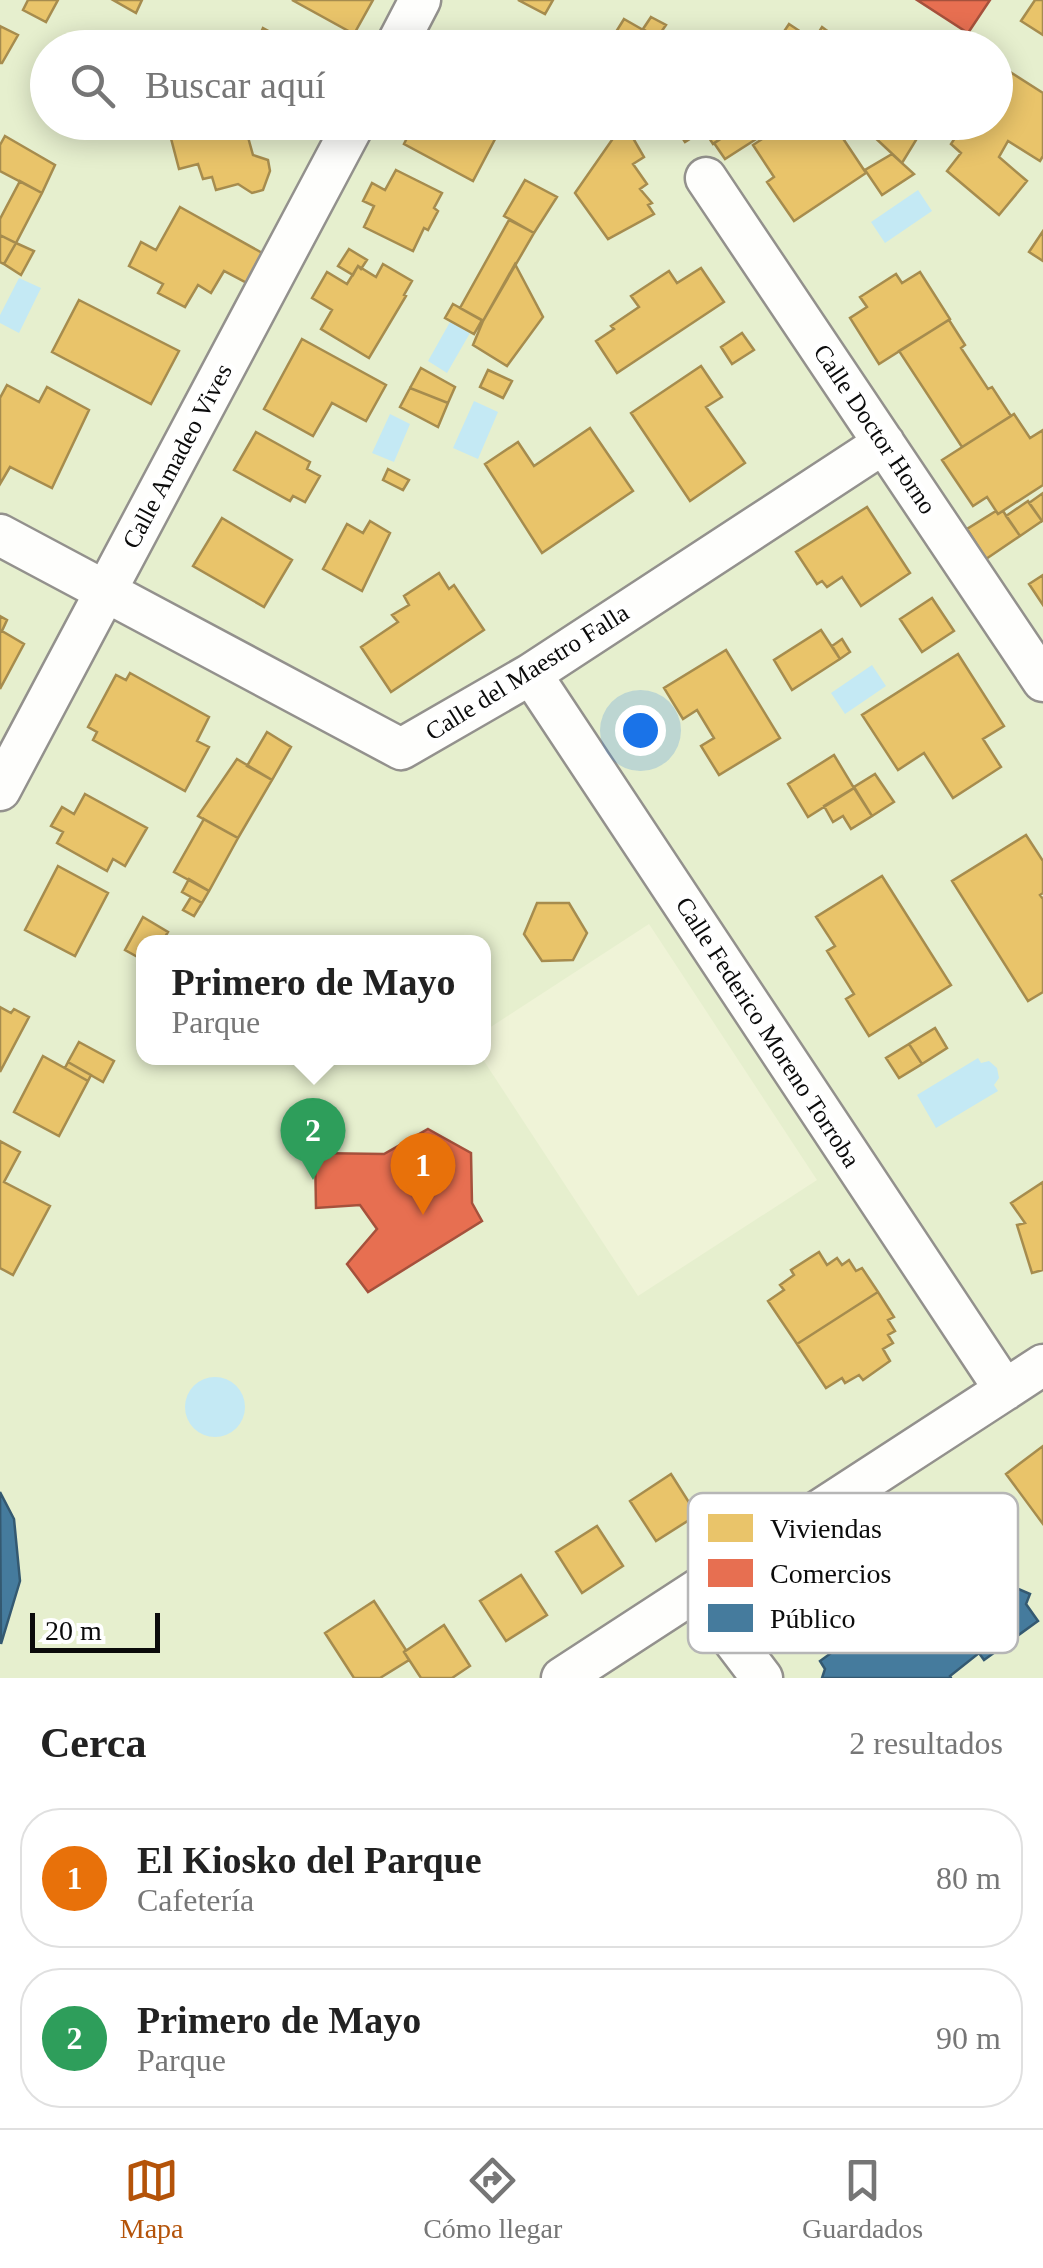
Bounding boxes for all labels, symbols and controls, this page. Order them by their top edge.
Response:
search box [30,30,1013,140]
icon: search [65,58,120,113]
text: Buscar aquí [145,64,325,106]
street label: Calle Doctor Horno [808,339,942,519]
street label: Calle Amadeo Vives [117,359,237,553]
street label: Calle del Maestro Falla [421,599,633,745]
your location [615,705,666,756]
street label: Calle Federico Moreno Torroba [671,892,865,1172]
popup [136,935,491,1065]
text: Primero de Mayo [171,961,456,1003]
text: Parque [171,1004,260,1040]
pin: 2 [280,1098,346,1180]
pin: 1 [390,1132,456,1215]
legend [688,1493,1018,1653]
text: Viviendas [770,1513,882,1544]
text: Comercios [770,1558,891,1589]
text: Público [770,1603,856,1634]
scale bar [30,1608,160,1652]
text: 20 m [45,1615,102,1646]
text: Cerca [40,1720,147,1766]
text: 2 resultados [849,1725,1003,1761]
text: El Kiosko del Parque [137,1839,482,1881]
text: 1 [67,1860,83,1896]
text: 80 m [936,1860,1001,1896]
text: Cafetería [137,1882,254,1918]
text: Primero de Mayo [137,1999,421,2041]
text: 2 [67,2020,83,2056]
text: 90 m [936,2020,1001,2056]
text: Parque [137,2042,226,2078]
tab: Mapa [120,2153,184,2245]
tab: Cómo llegar [423,2153,562,2245]
tab: Guardados [802,2153,923,2245]

